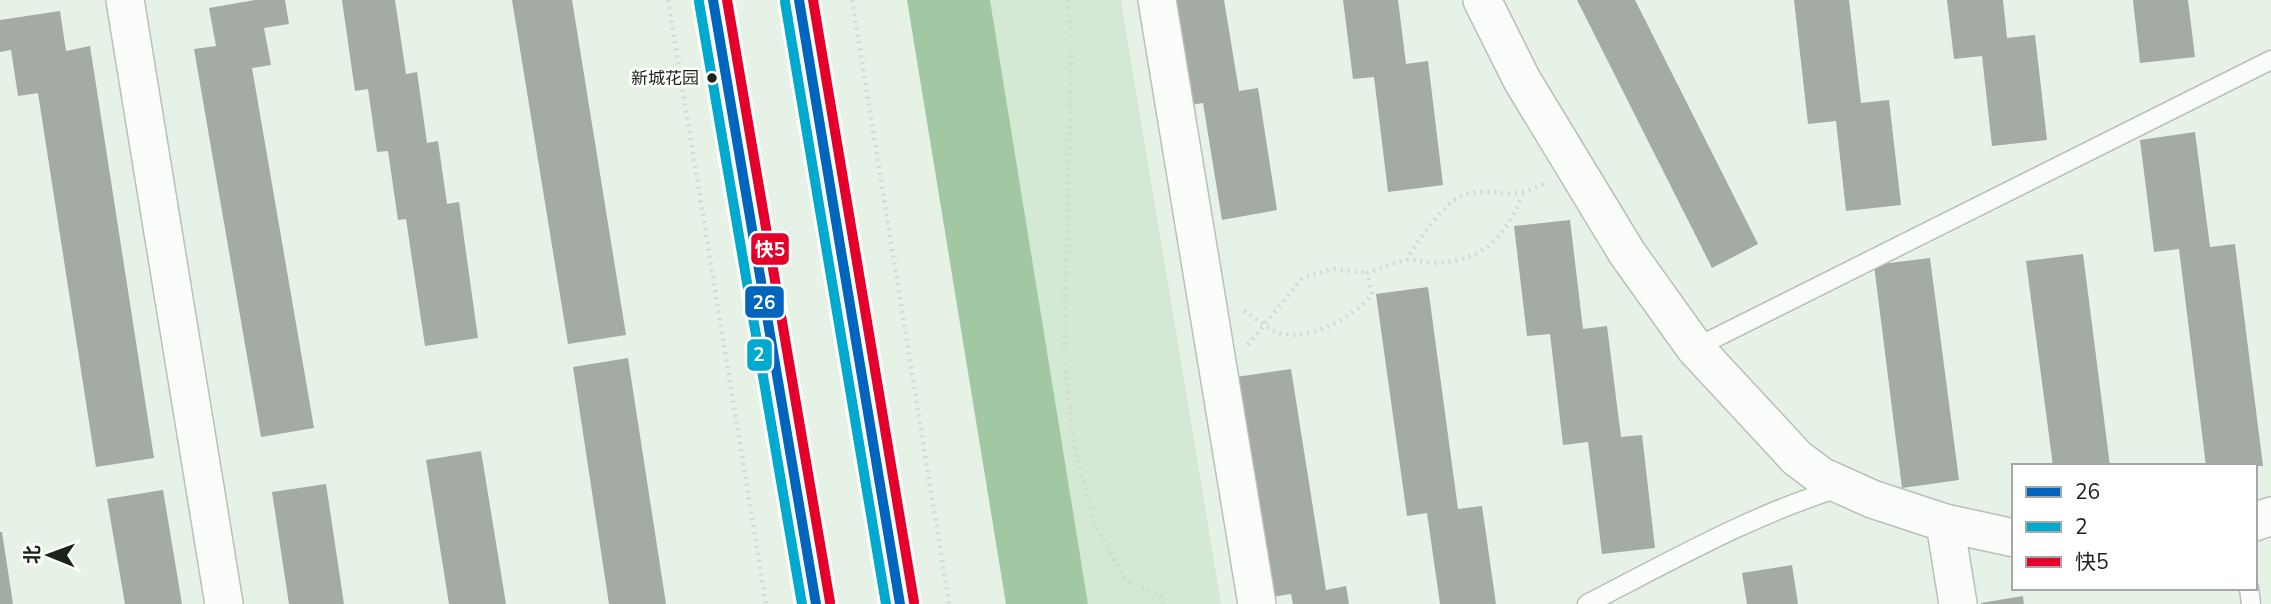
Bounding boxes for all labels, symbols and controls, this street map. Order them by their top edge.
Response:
place label: 新城花园 [631,67,699,90]
marker: 新城花园 [705,71,719,85]
line badge: 快5 [750,232,790,266]
text: 快5 [755,237,785,263]
line badge: 26 [744,285,785,319]
text: 26 [753,290,775,316]
line badge: 2 [746,338,773,372]
text: 2 [753,342,765,368]
legend [2012,464,2257,590]
text: 26 [2075,478,2100,506]
text: 2 [2075,513,2088,541]
north arrow [14,520,84,590]
text: 北 [20,545,46,564]
text: 快5 [2075,548,2109,576]

